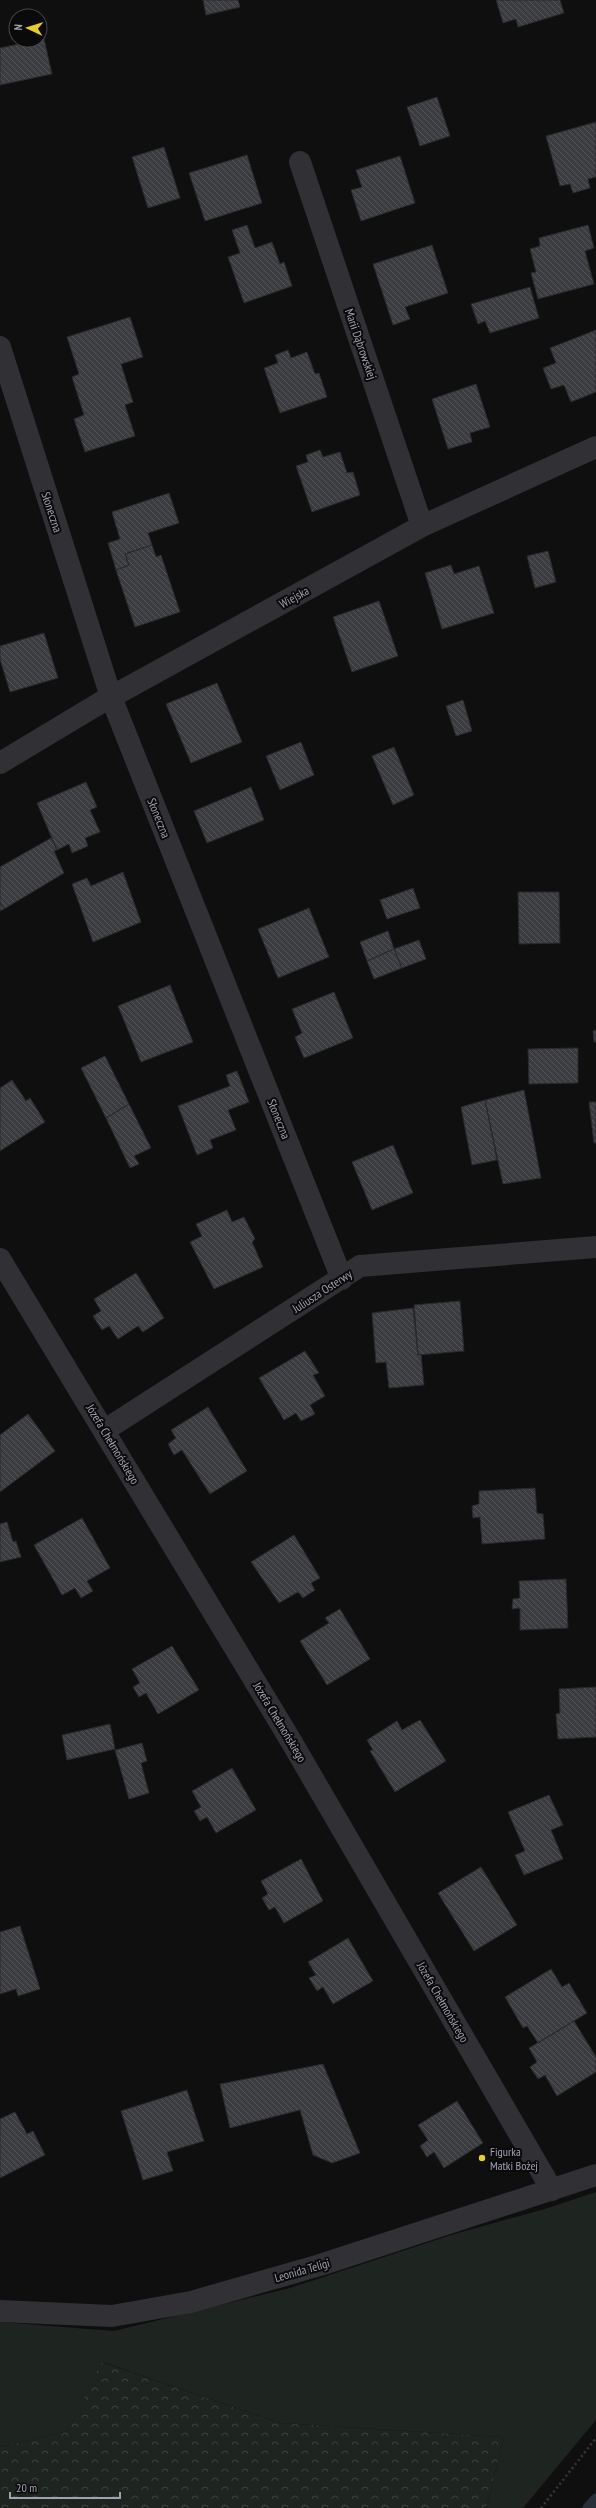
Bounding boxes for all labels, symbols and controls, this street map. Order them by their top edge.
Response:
north arrow [8,8,48,48]
text: N [11,24,25,31]
street label: Marii Dąbrowskiej [342,307,380,381]
street label: Słoneczna [38,490,66,534]
street label: Wiejska [276,583,312,611]
street label: Słoneczna [144,796,174,840]
street label: Słoneczna [264,1097,294,1141]
street label: Juliusza Osterwy [288,1266,355,1316]
street label: Józefa Chełmońskiego [83,1400,143,1487]
street label: Józefa Chełmońskiego [250,1678,310,1765]
street label: Józefa Chełmońskiego [413,1958,472,2045]
place label: Figurka Matki Bożej [490,2144,538,2173]
marker: Figurka Matki Bożej [477,2153,487,2163]
street label: Leonida Teligi [273,2255,331,2285]
scale bar [10,2474,120,2500]
text: 20 m [16,2480,37,2495]

